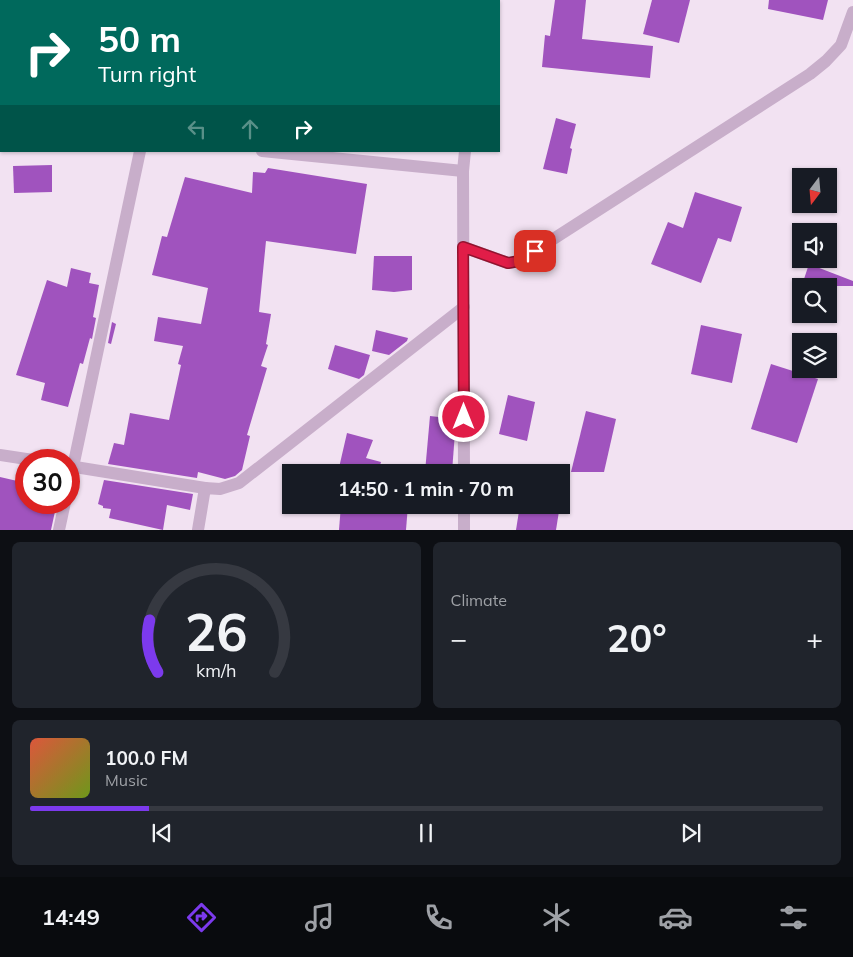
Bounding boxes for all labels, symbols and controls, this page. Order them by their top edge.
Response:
text: 50 m [98,17,181,61]
icon: right [15,20,80,85]
text: Turn right [98,60,196,88]
icon: left [183,115,211,143]
icon: ahead [236,115,264,143]
icon: right [289,115,317,143]
north arrow [792,168,838,212]
map controls [792,168,837,378]
button: sound [792,223,837,268]
pin [514,230,556,272]
icon: arrive [521,237,549,265]
button: search [792,278,837,323]
button: layers [792,333,837,378]
position arrow [437,390,489,442]
speed limit sign: 30 [15,449,80,514]
text: 14:50 · 1 min · 70 m [338,477,514,501]
text: Climate [451,590,507,610]
text: 26 [185,599,247,664]
text: 20° [607,614,667,662]
text: − [451,621,467,656]
text: + [806,621,823,656]
text: km/h [196,659,236,681]
text: 100.0 FM [105,746,188,770]
text: Music [105,770,148,790]
icon: previous [148,819,176,847]
icon: pause [412,819,440,847]
icon: next [677,819,705,847]
icon: directions [184,900,219,935]
icon: music [302,900,337,935]
icon: phone [421,900,456,935]
icon: climate [539,900,574,935]
icon: car [658,900,693,935]
icon: filters [776,900,811,935]
text: 14:49 [42,903,100,931]

